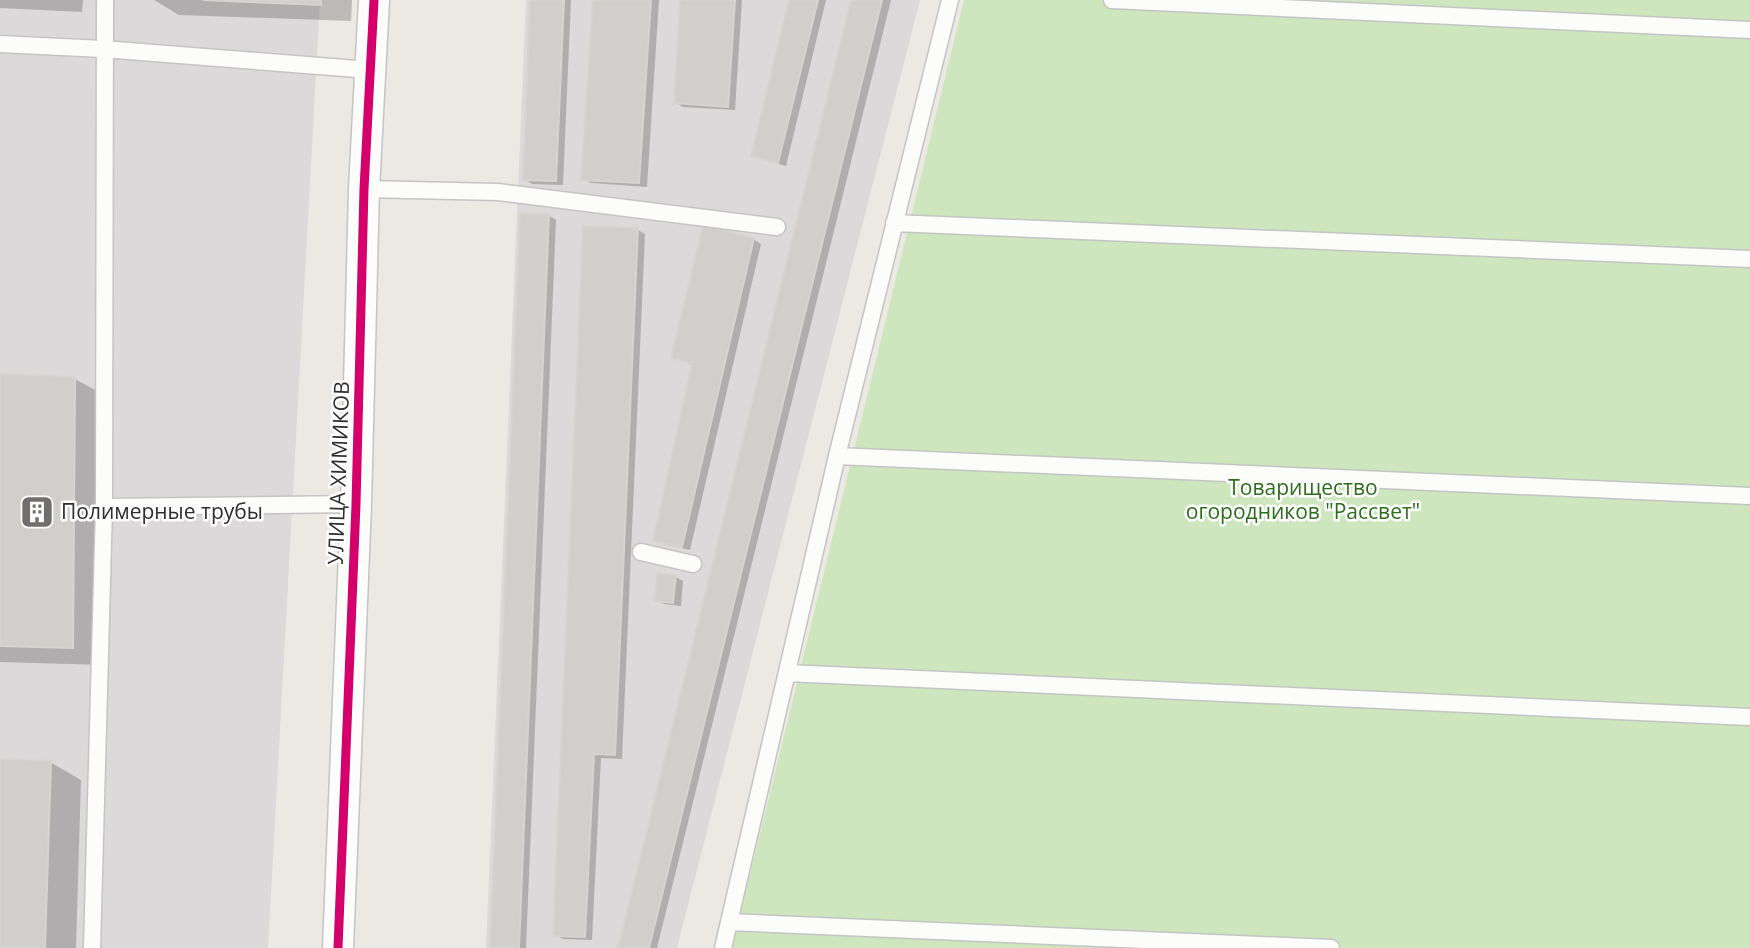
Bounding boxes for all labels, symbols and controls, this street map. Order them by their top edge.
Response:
street label: УЛИЦА ХИМИКОВ [321,381,355,565]
park label: Товарищество огородников "Рассвет" [1186,473,1420,525]
building icon: Полимерные трубы [18,493,56,531]
place label: Полимерные трубы [61,497,263,525]

